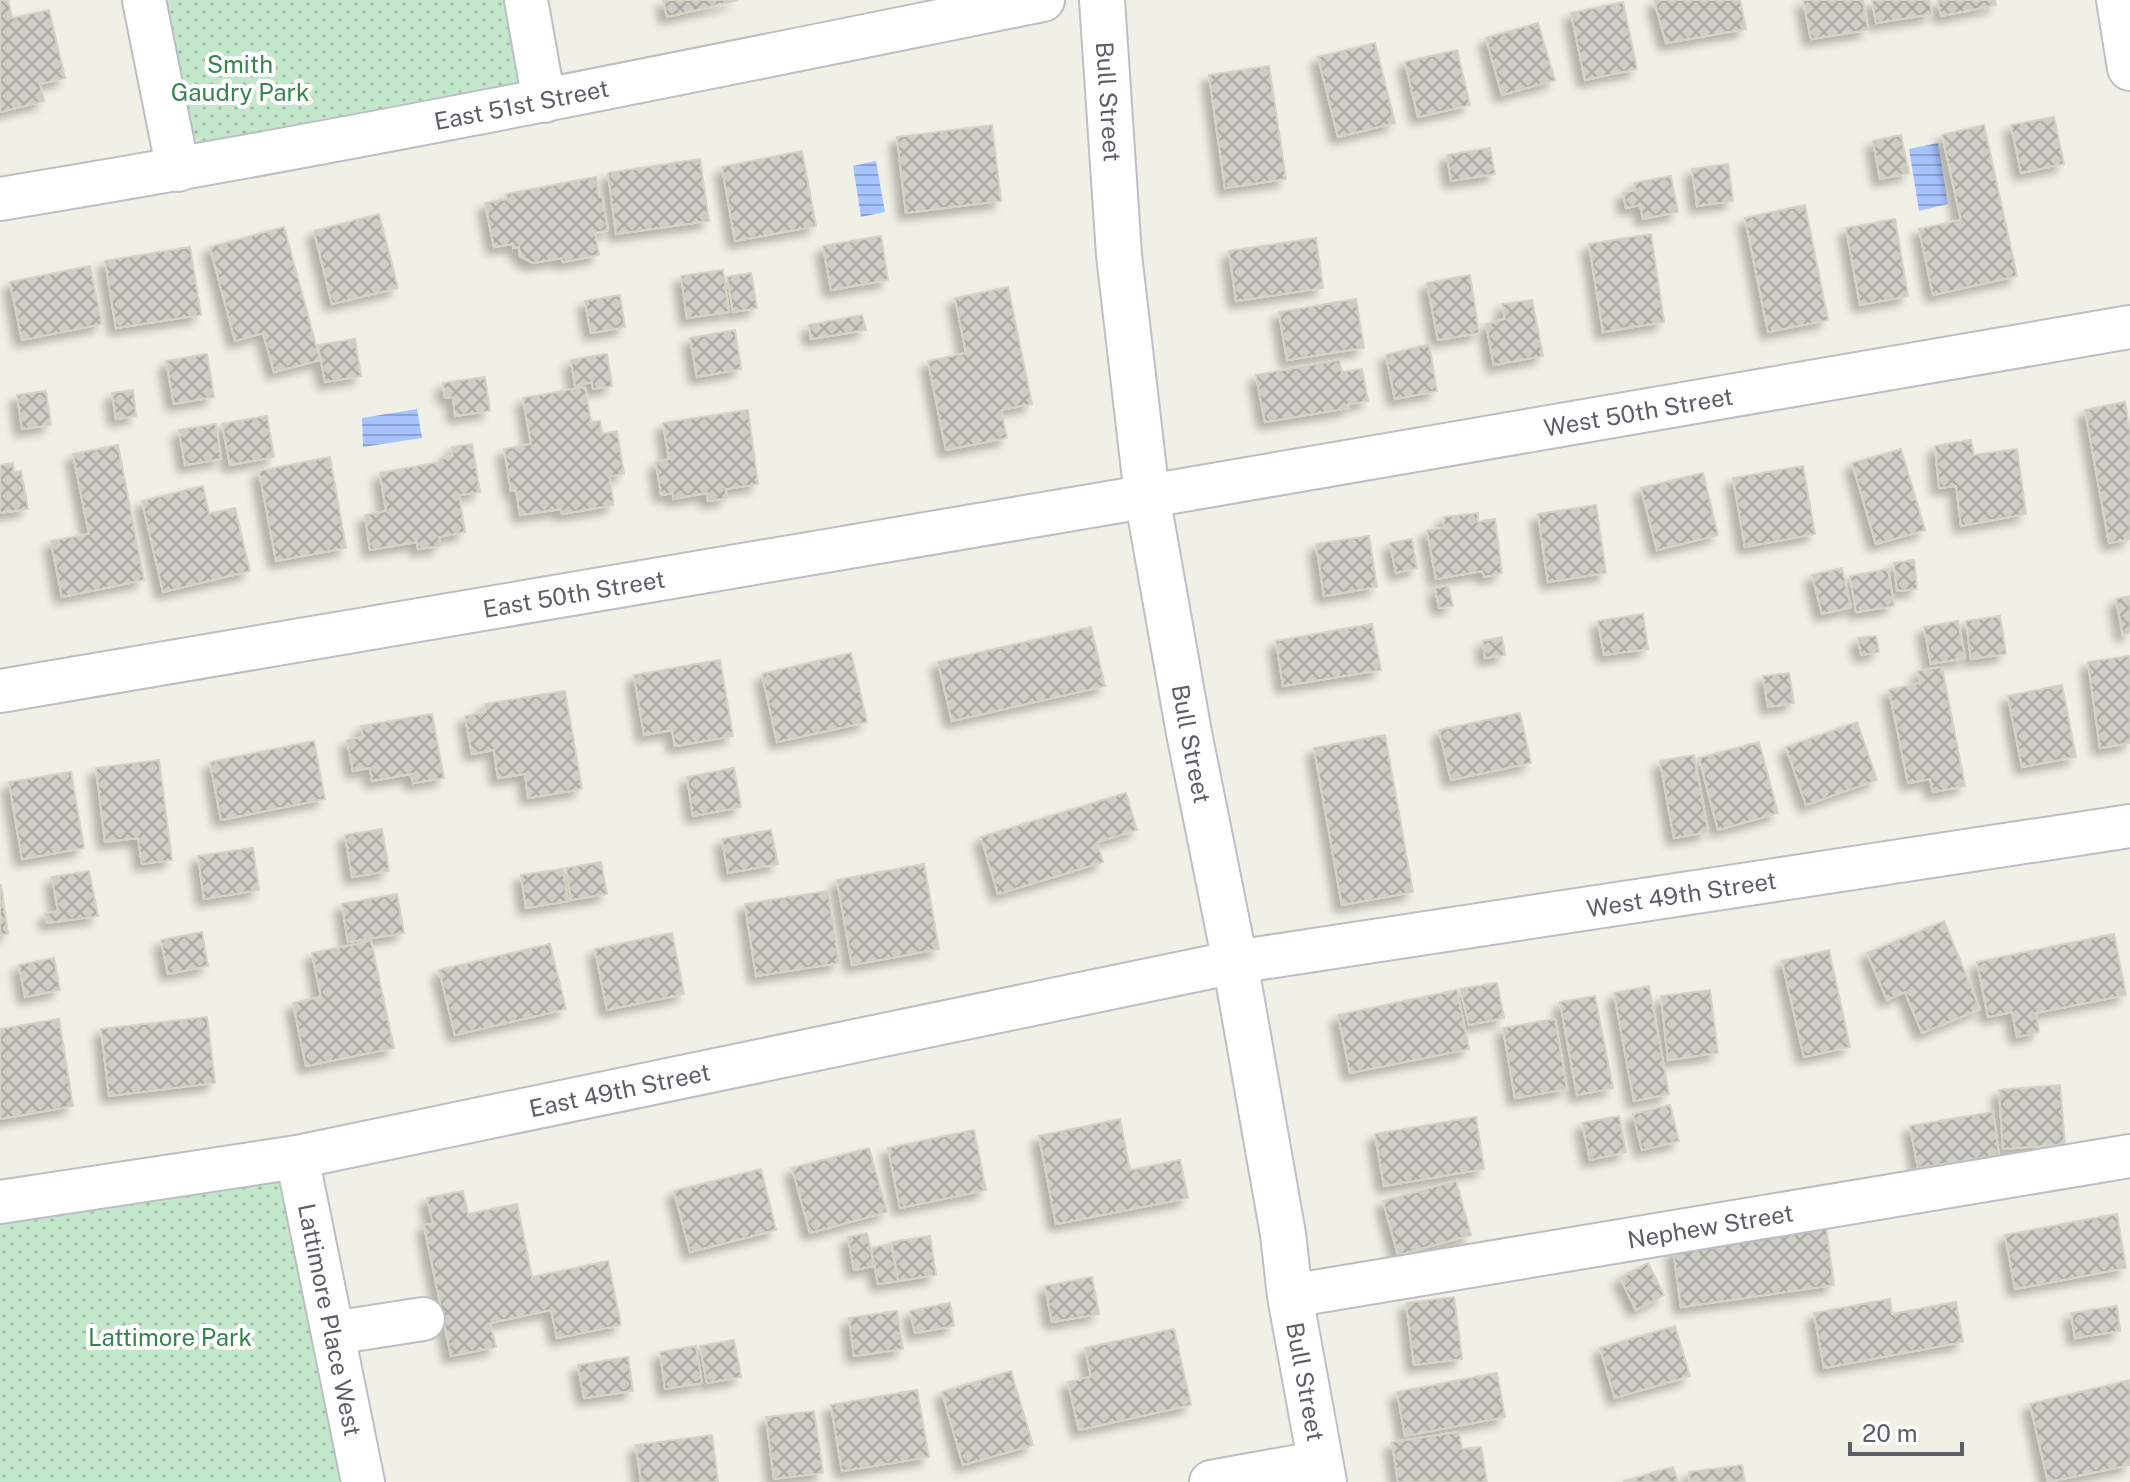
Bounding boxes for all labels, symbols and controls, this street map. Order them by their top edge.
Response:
street label: Bull Street [1091,41,1127,163]
park label: Smith Gaudry Park [171,50,309,106]
street label: East 51st Street [432,74,611,135]
street label: West 50th Street [1542,382,1735,442]
street label: East 50th Street [481,564,667,623]
street label: Bull Street [1167,682,1217,806]
street label: West 49th Street [1585,866,1778,922]
street label: East 49th Street [527,1057,713,1122]
street label: Nephew Street [1625,1198,1795,1254]
street label: Lattimore Place West [293,1201,367,1438]
street label: Bull Street [1281,1320,1330,1443]
park label: Lattimore Park [88,1323,252,1351]
scale bar [1850,1406,1962,1456]
text: 20 m [1862,1419,1918,1447]

